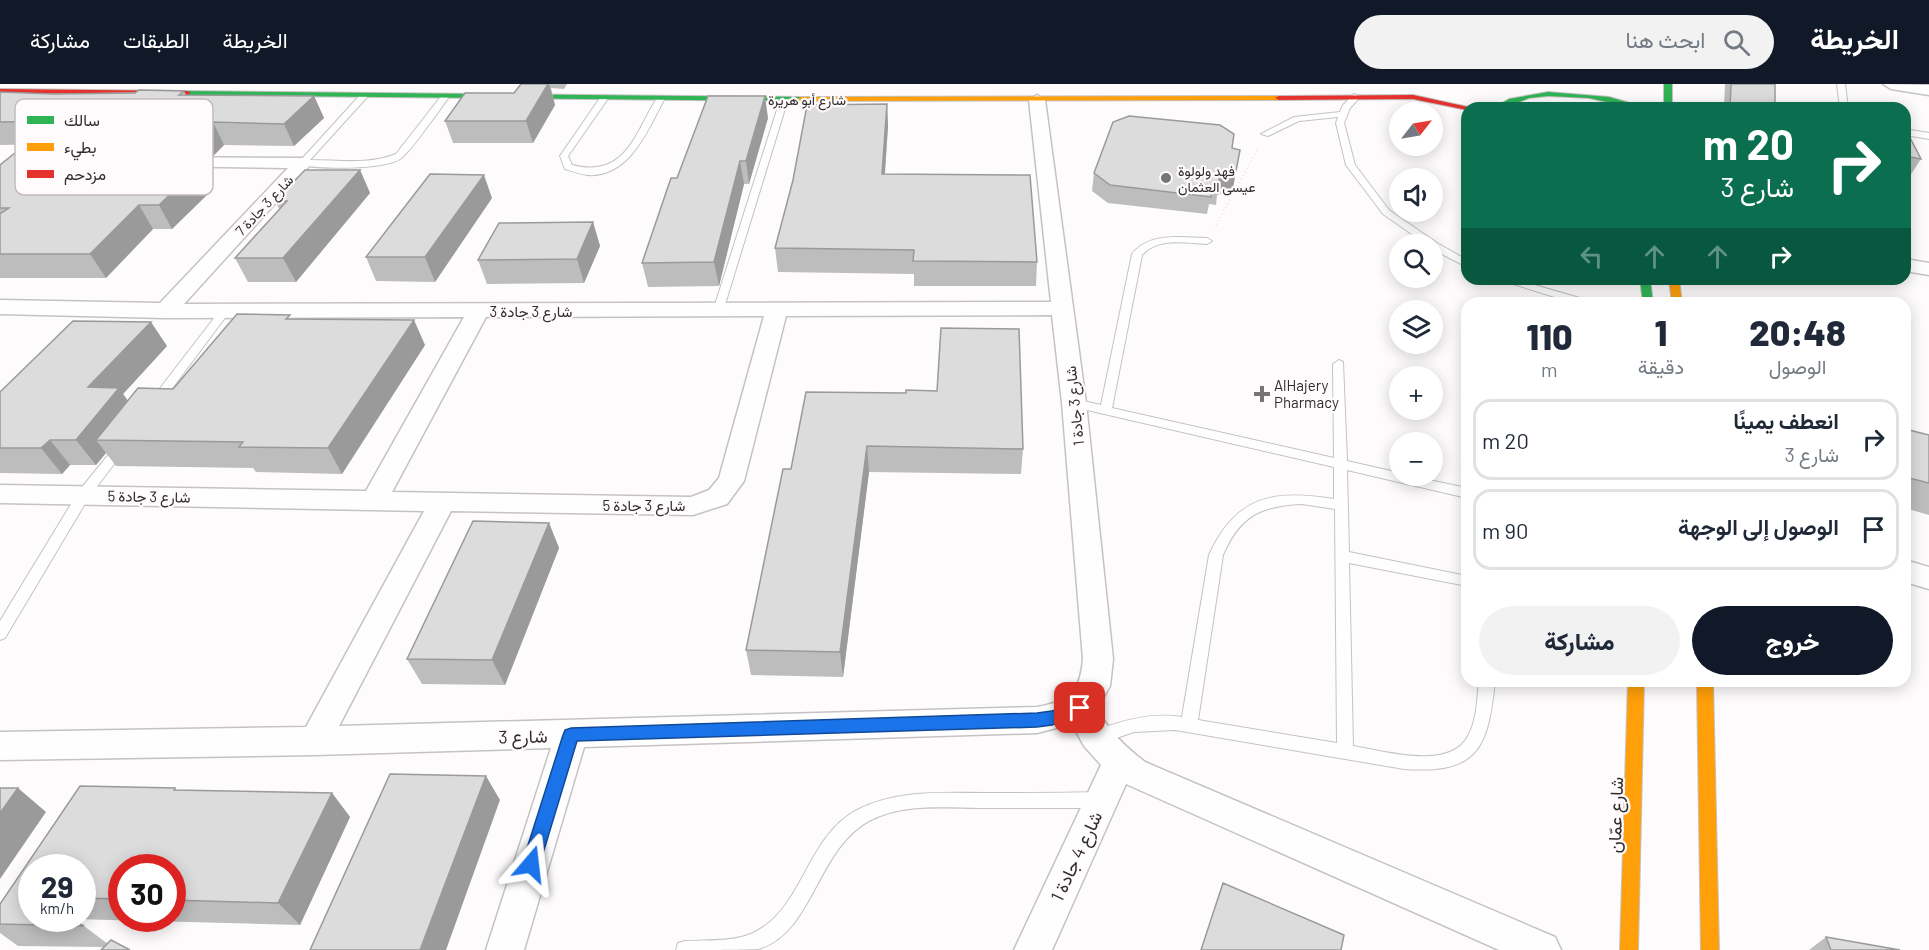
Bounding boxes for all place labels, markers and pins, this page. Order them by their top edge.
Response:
place label: فهد ولولوة عيسى العثمان [1178,162,1256,196]
marker: فهد ولولوة عيسى العثمان [1159,171,1173,185]
place label: AlHajery Pharmacy [1274,376,1339,411]
marker: AlHajery Pharmacy [1255,387,1269,401]
pin [1054,682,1105,733]

